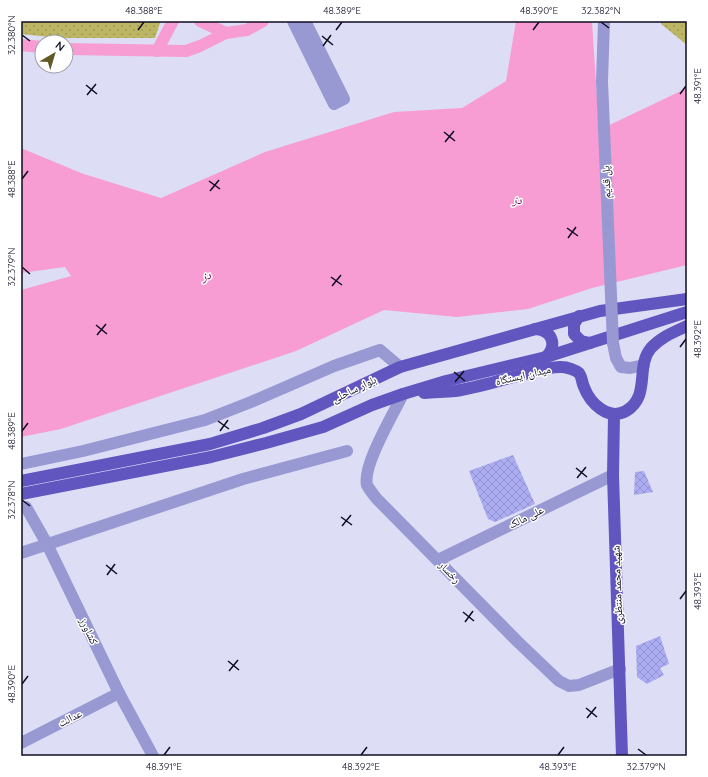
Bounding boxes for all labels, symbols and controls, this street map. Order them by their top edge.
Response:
text: 48.388°E [125,4,163,17]
text: 48.389°E [323,4,361,17]
text: 48.390°E [520,4,558,17]
text: 32.382°N [581,4,621,17]
text: 32.380°N [5,15,18,55]
north arrow [34,34,74,74]
text: N [53,38,68,54]
text: 48.391°E [691,68,704,104]
text: 48.388°E [5,160,18,198]
street label: پل قدیم [598,165,615,199]
water label: دز [511,192,522,207]
text: 32.379°N [5,247,18,287]
water label: دز [198,267,213,284]
text: 48.392°E [691,320,704,358]
street label: میدان ایستگاه [494,362,552,388]
street label: بلوار ساحلی [329,372,379,406]
text: 48.389°E [5,412,18,450]
text: 32.378°N [5,481,18,519]
street label: علی مالک [506,502,546,532]
street label: شهید محمد منتظری [609,545,625,625]
street label: رخسار [435,557,464,586]
text: 48.393°E [691,572,704,610]
street label: کشاورز [76,614,102,647]
text: 48.390°E [5,665,18,703]
street label: عدالت [56,706,85,730]
text: 48.391°E [146,760,182,773]
text: 48.392°E [342,760,380,773]
text: 48.393°E [539,760,577,773]
text: 32.379°N [626,760,666,773]

